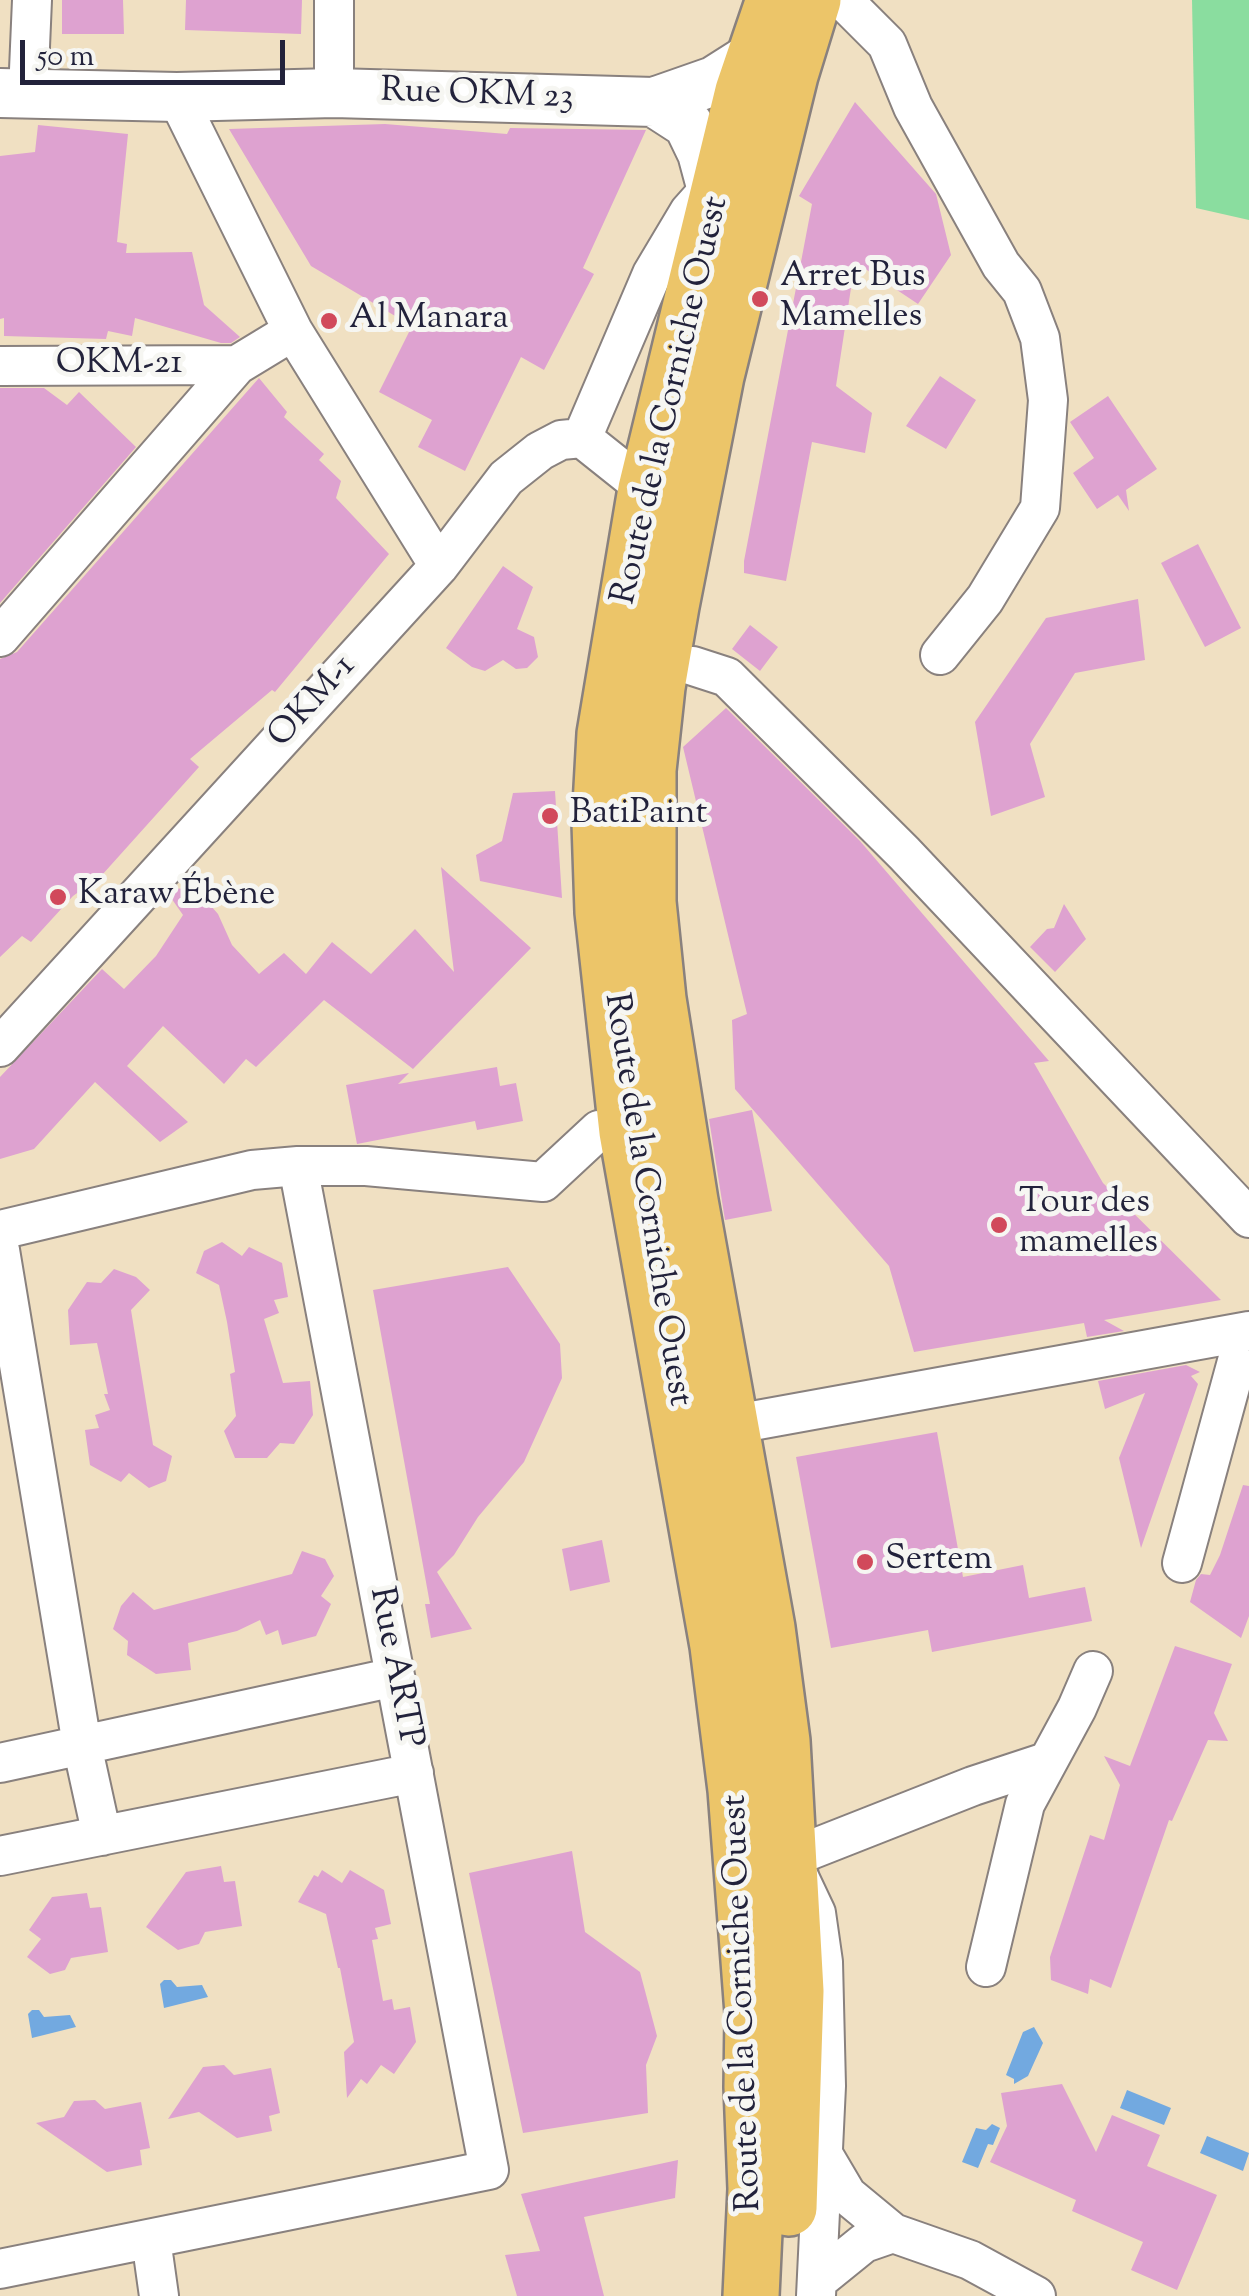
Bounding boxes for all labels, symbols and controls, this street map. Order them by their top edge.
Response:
scale bar [25,20,290,82]
text: 50 m [37,36,94,79]
street label: Rue OKM 23 [380,73,574,121]
street label: Route de la Corniche Ouest [606,193,740,609]
place label: Arret Bus Mamelles [780,258,925,340]
marker: Arret Bus Mamelles [749,288,771,310]
place label: Al Manara [349,300,509,342]
marker: Al Manara [318,310,340,332]
street label: OKM-21 [56,345,182,387]
street label: OKM-1 [261,648,367,758]
place label: BatiPaint [570,795,707,837]
marker: BatiPaint [539,805,561,827]
place label: Karaw Ébène [78,876,275,918]
marker: Karaw Ébène [47,886,69,908]
street label: Route de la Corniche Ouest [592,991,698,1409]
place label: Tour des mamelles [1019,1184,1158,1266]
marker: Tour des mamelles [988,1214,1010,1236]
place label: Sertem [885,1541,993,1583]
marker: Sertem [854,1551,876,1573]
street label: Rue ARTP [357,1584,429,1752]
street label: Route de la Corniche Ouest [717,1794,773,2212]

